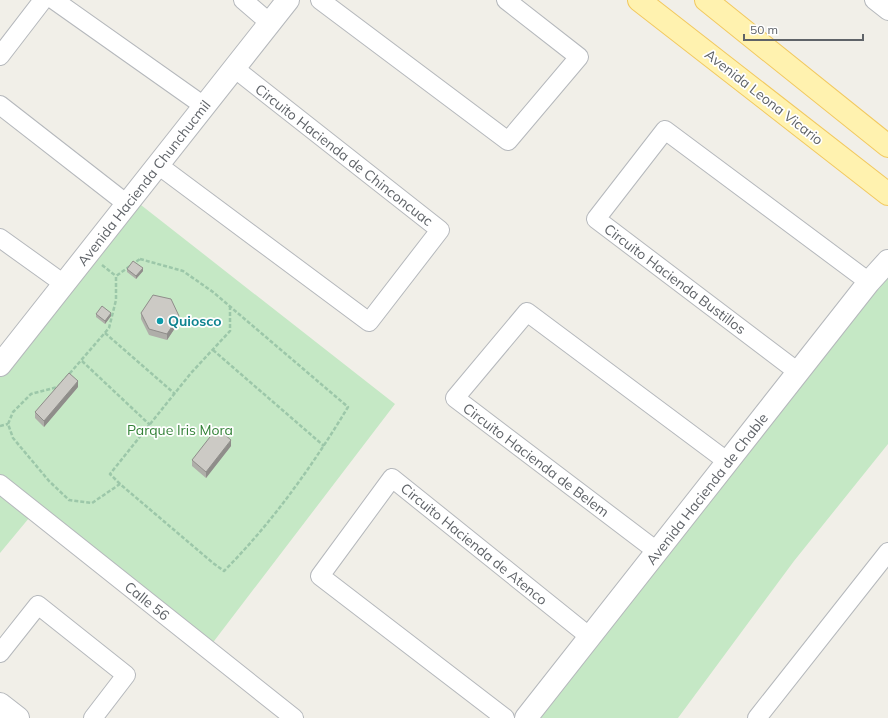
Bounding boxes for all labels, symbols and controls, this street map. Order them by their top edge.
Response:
scale bar [744,16,863,42]
text: 50 m [750,22,778,37]
street label: Avenida Leona Vicario [701,45,827,149]
street label: Circuito Hacienda de Chinconcuac [252,80,437,230]
street label: Avenida Hacienda Chunchucmil [74,96,214,270]
street label: Circuito Hacienda Bustillos [601,220,749,338]
place label: Quiosco [168,312,222,330]
marker: Quiosco [155,316,165,326]
street label: Circuito Hacienda de Belem [459,399,613,521]
street label: Avenida Hacienda de Chable [642,409,772,569]
park label: Parque Iris Mora [127,421,233,439]
street label: Circuito Hacienda de Atenco [397,479,551,609]
street label: Calle 56 [121,577,173,625]

